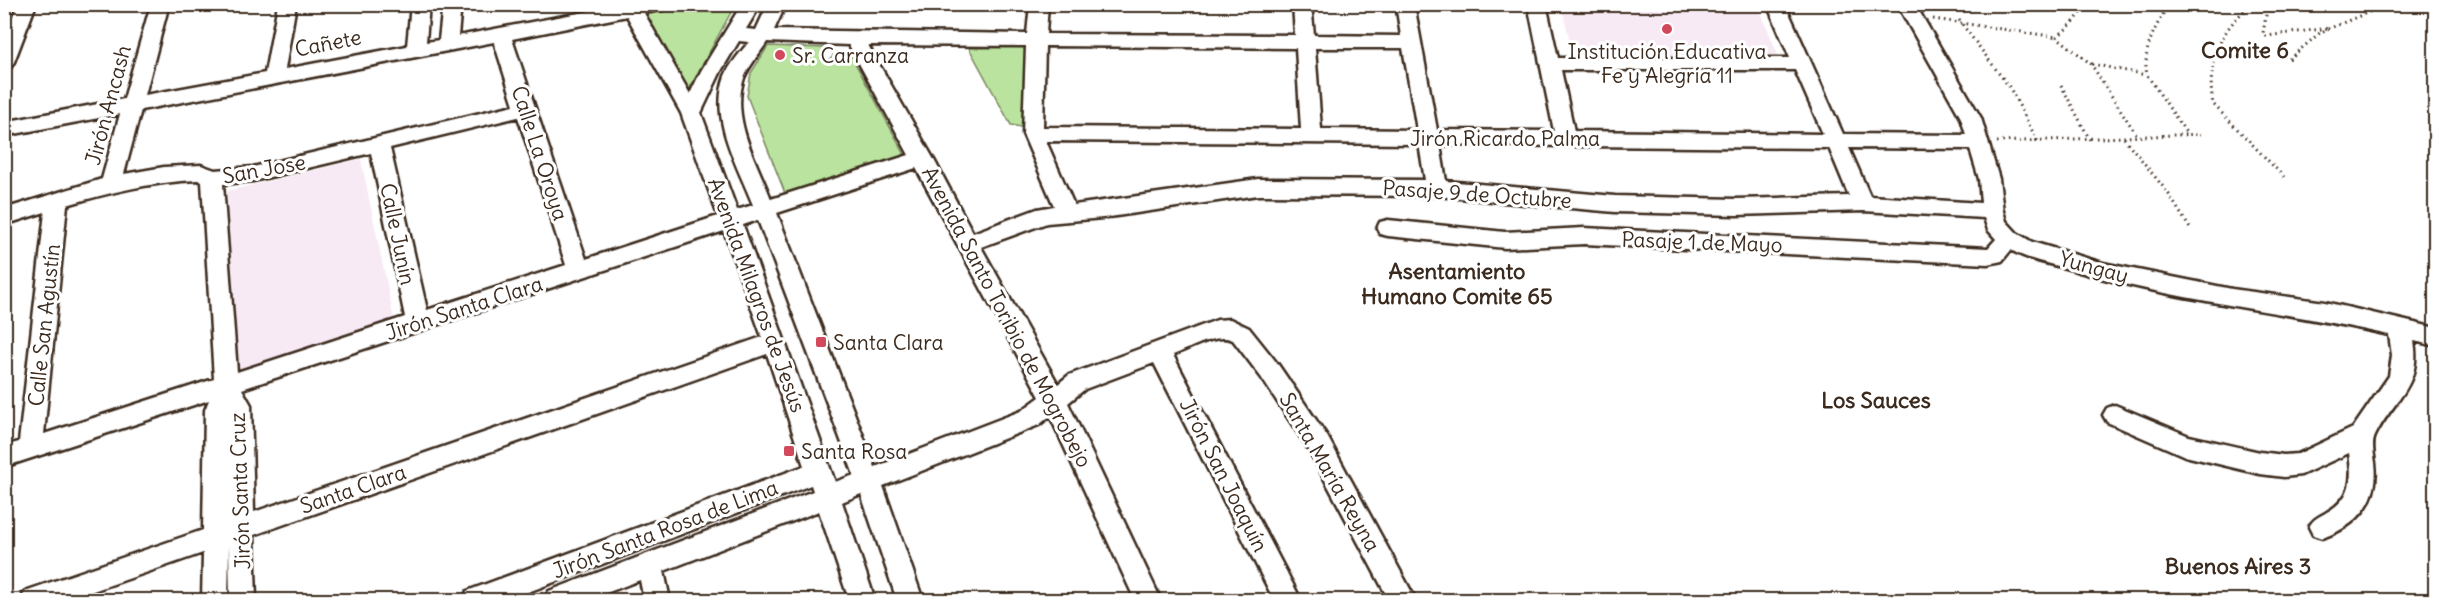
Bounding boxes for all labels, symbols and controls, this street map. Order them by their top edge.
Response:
marker: Institución Educativa Fe y Alegría 11 [1660,22,1674,36]
street label: Cañete [292,23,364,63]
district label: Comite 6 [2201,36,2289,64]
place label: Institución Educativa Fe y Alegría 11 [1568,38,1767,89]
street label: Jirón Ancash [79,42,137,168]
place label: Sr. Carranza [792,42,909,69]
marker: Sr. Carranza [773,48,787,62]
street label: Calle La Oroya [506,82,574,224]
street label: Jirón Ricardo Palma [1410,125,1600,152]
street label: San Jose [220,148,308,190]
street label: Avenida Santo Toribio de Mogrobejo [916,162,1098,472]
street label: Avenida Milagros de Jesús [702,174,812,416]
street label: Pasaje 9 de Octubre [1382,174,1572,214]
street label: Calle Junín [374,181,422,287]
street label: Pasaje 1 de Mayo [1621,226,1783,258]
street label: Calle San Agustín [22,242,66,408]
street label: Yungay [2056,245,2132,289]
district label: Asentamiento Humano Comite 65 [1361,257,1553,310]
street label: Jirón Santa Clara [382,270,546,346]
place label: Santa Clara [833,329,944,356]
marker: Santa Clara [814,335,828,349]
district label: Los Sauces [1821,386,1931,414]
street label: Santa María Reyna [1274,388,1386,556]
street label: Jirón San Joaquín [1174,394,1274,556]
street label: Jirón Santa Cruz [224,412,256,570]
place label: Santa Rosa [801,438,907,465]
marker: Santa Rosa [782,444,796,458]
street label: Santa Clara [296,458,410,520]
street label: Jirón Santa Rosa de Lima [548,474,782,584]
district label: Buenos Aires 3 [2165,552,2311,580]

